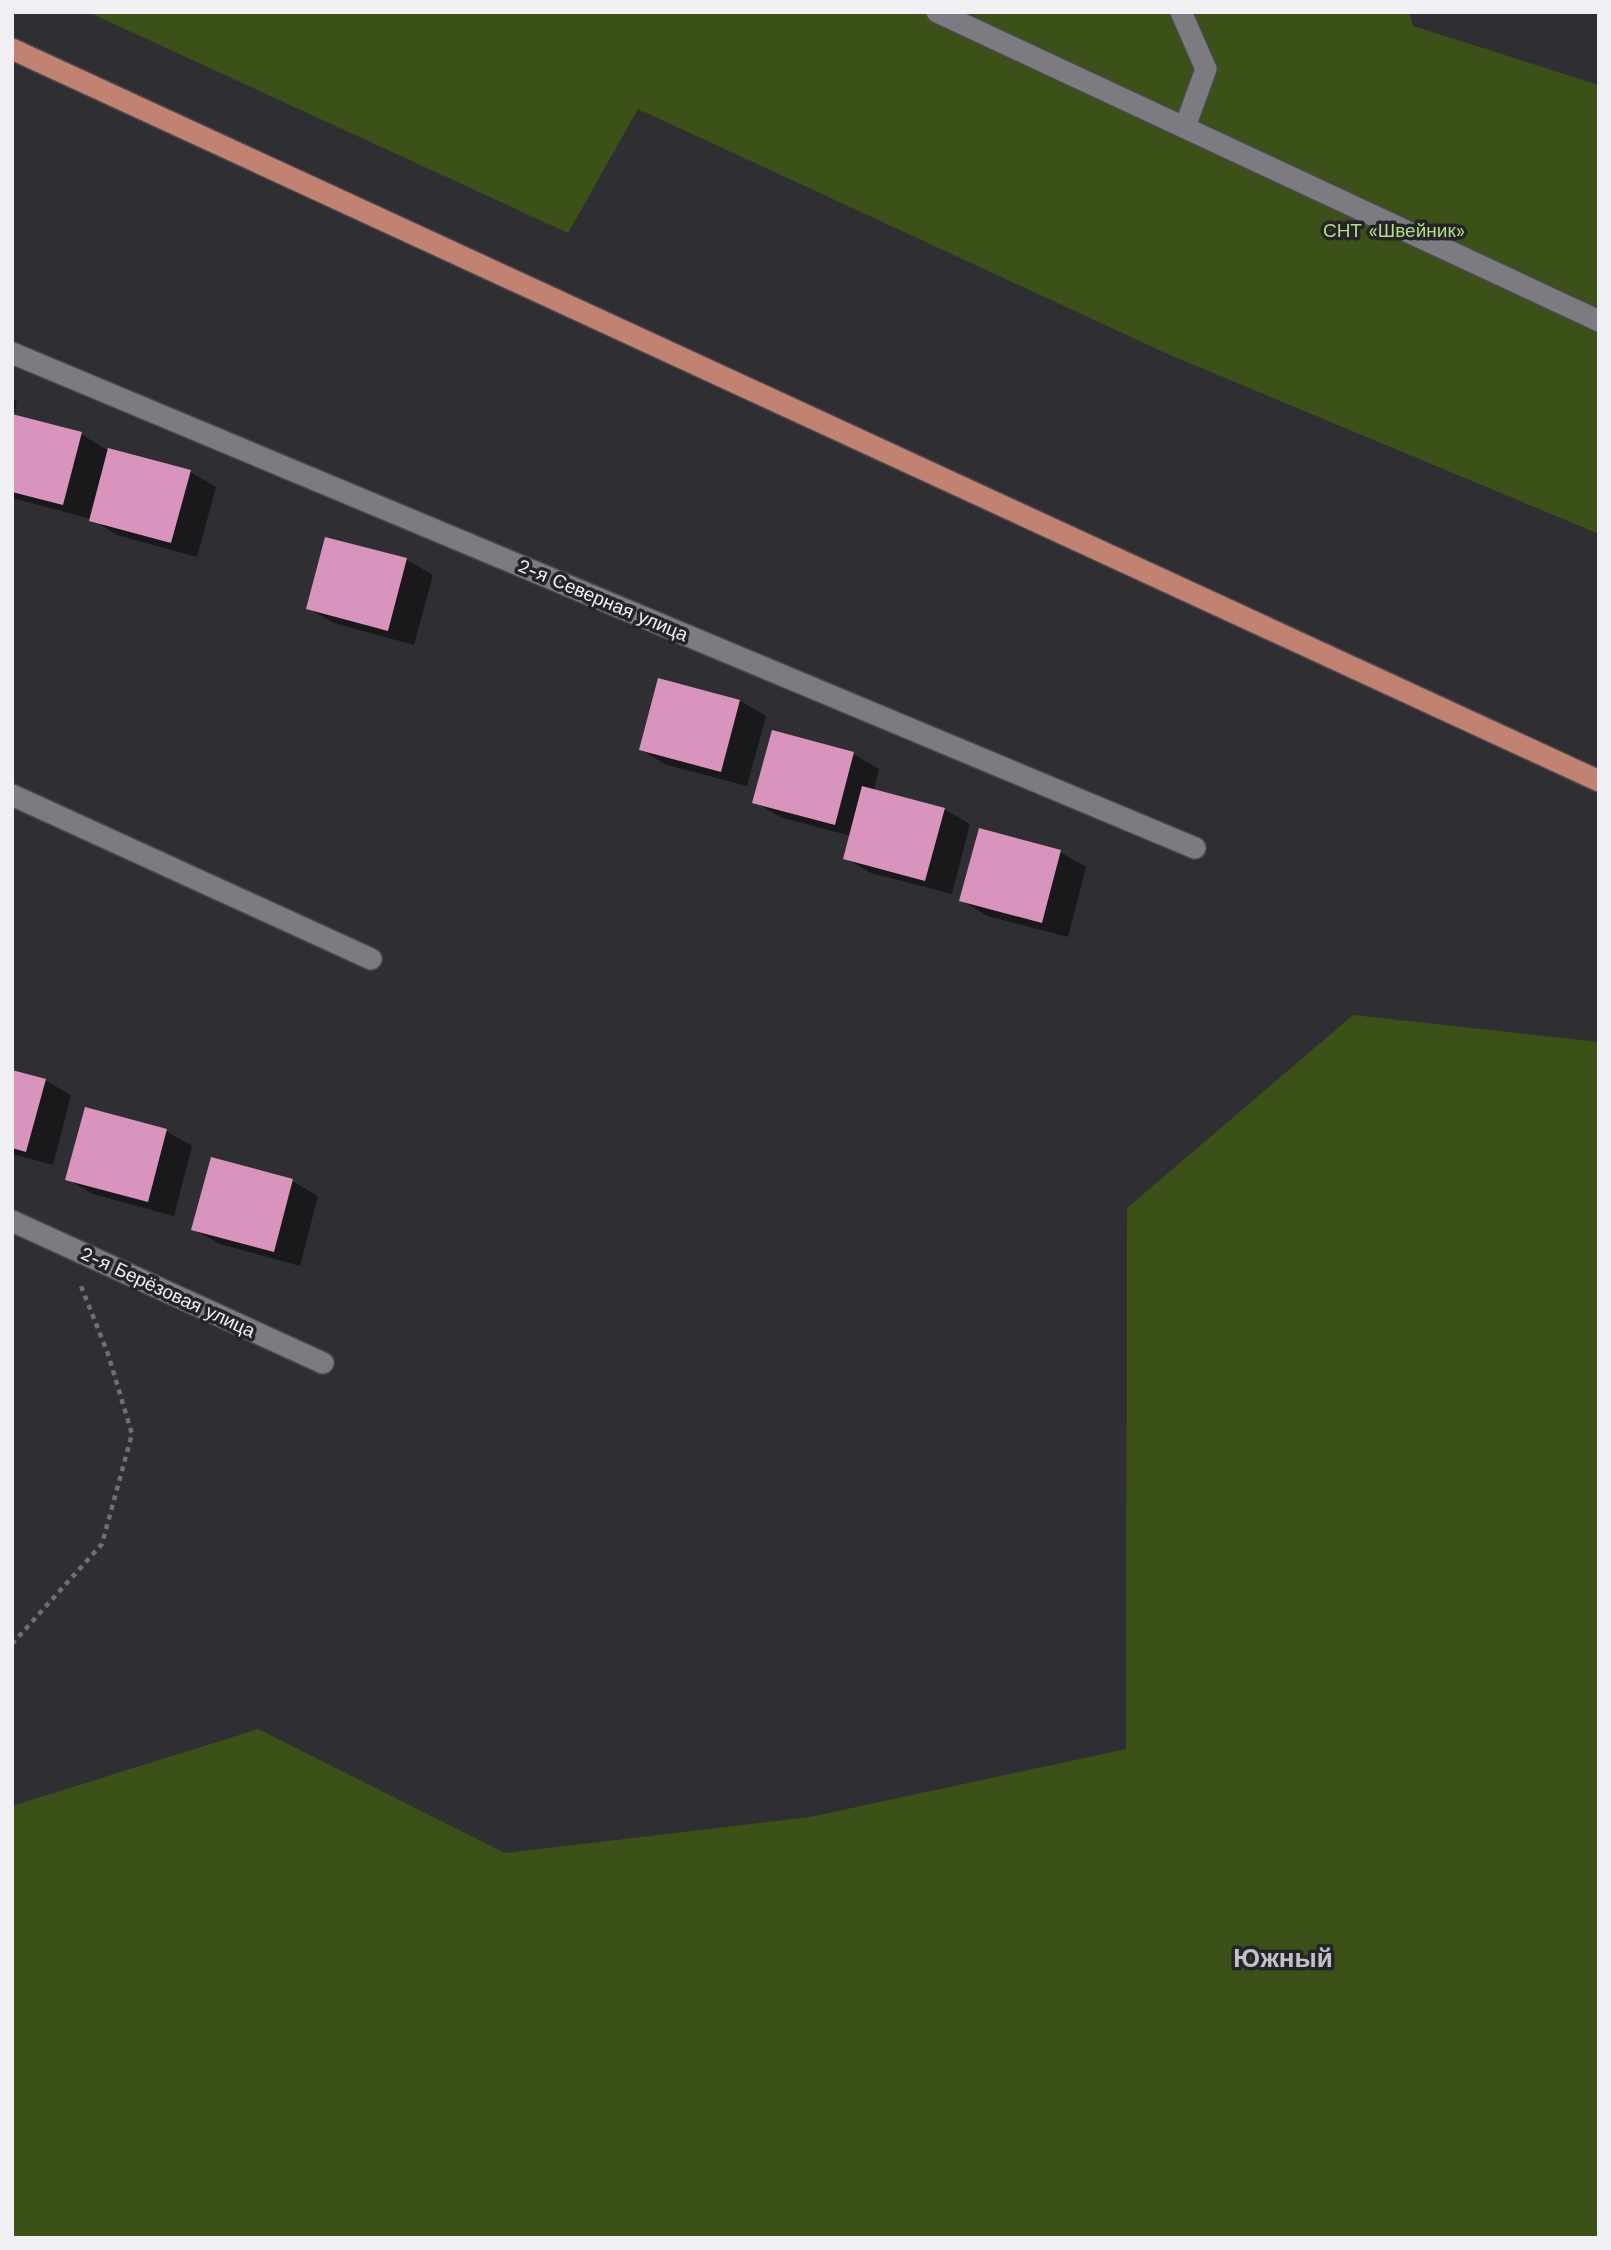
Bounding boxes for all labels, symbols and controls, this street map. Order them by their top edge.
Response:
park label: СНТ «Швейник» [1323,219,1465,242]
street label: 2-я Северная улица [515,554,692,646]
street label: 2-я Берёзовая улица [77,1241,259,1343]
district label: Южный [1233,1943,1333,1973]

